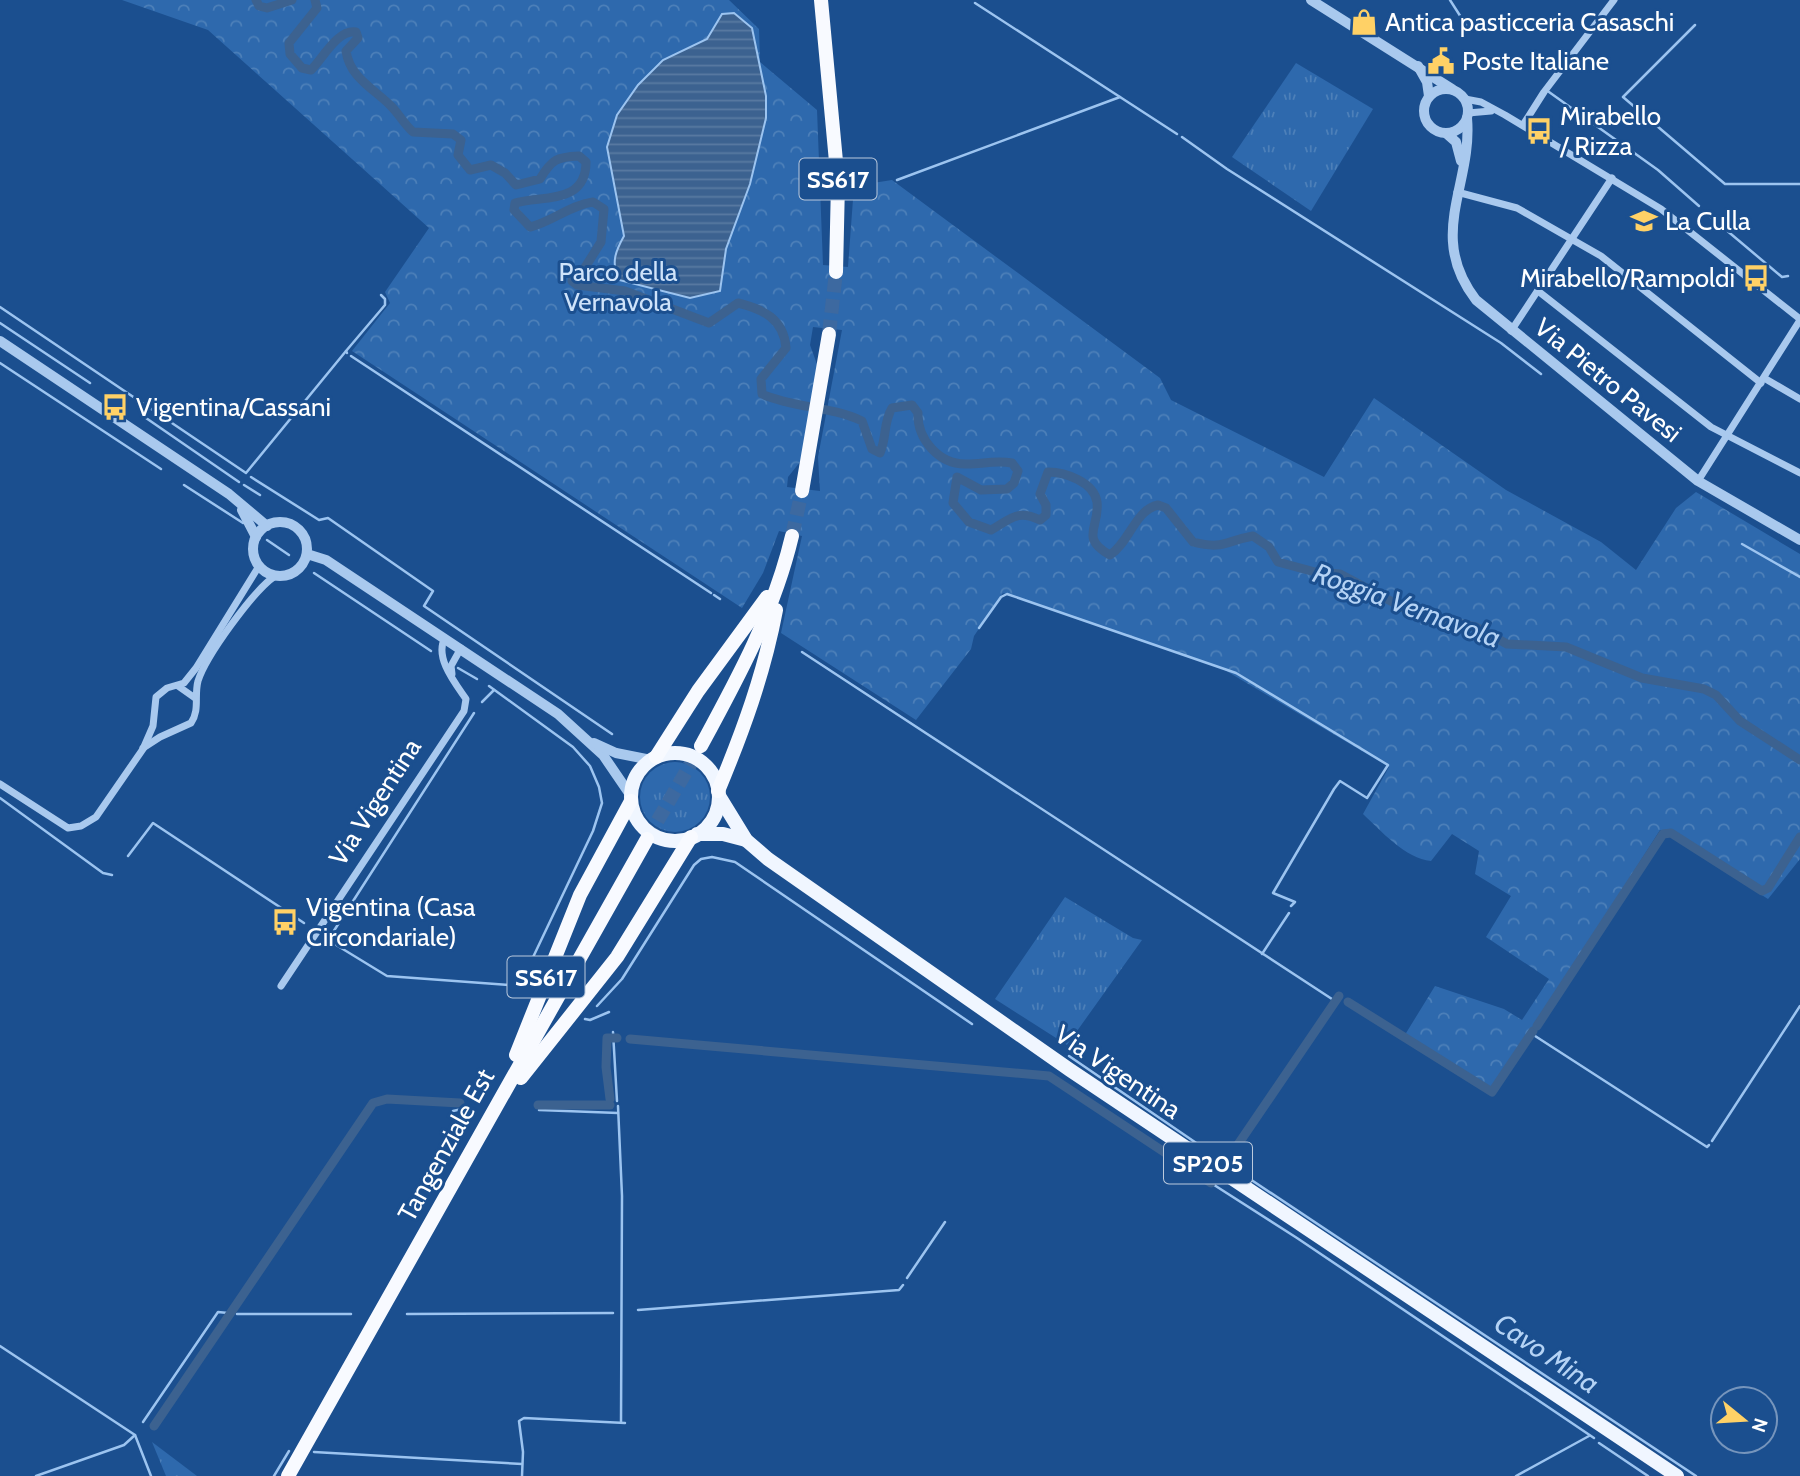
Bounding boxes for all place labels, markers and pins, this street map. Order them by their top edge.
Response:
place label: Antica pasticceria Casaschi [1385,6,1674,38]
shop icon: Antica pasticceria Casaschi [1349,7,1379,37]
place label: Poste Italiane [1462,45,1609,77]
public building icon: Poste Italiane [1426,46,1456,76]
place label: Mirabello / Rizza [1559,100,1661,162]
bus stop icon: Mirabello / Rizza [1524,116,1554,146]
place label: La Culla [1665,205,1751,237]
school or university icon: La Culla [1629,206,1659,236]
place label: Mirabello/Rampoldi [1520,262,1735,294]
bus stop icon: Mirabello/Rampoldi [1741,263,1771,293]
place label: Vigentina/Cassani [136,391,331,423]
bus stop icon: Vigentina/Cassani [100,392,130,422]
place label: Vigentina (Casa Circondariale) [306,891,476,953]
bus stop icon: Vigentina (Casa Circondariale) [270,907,300,937]

